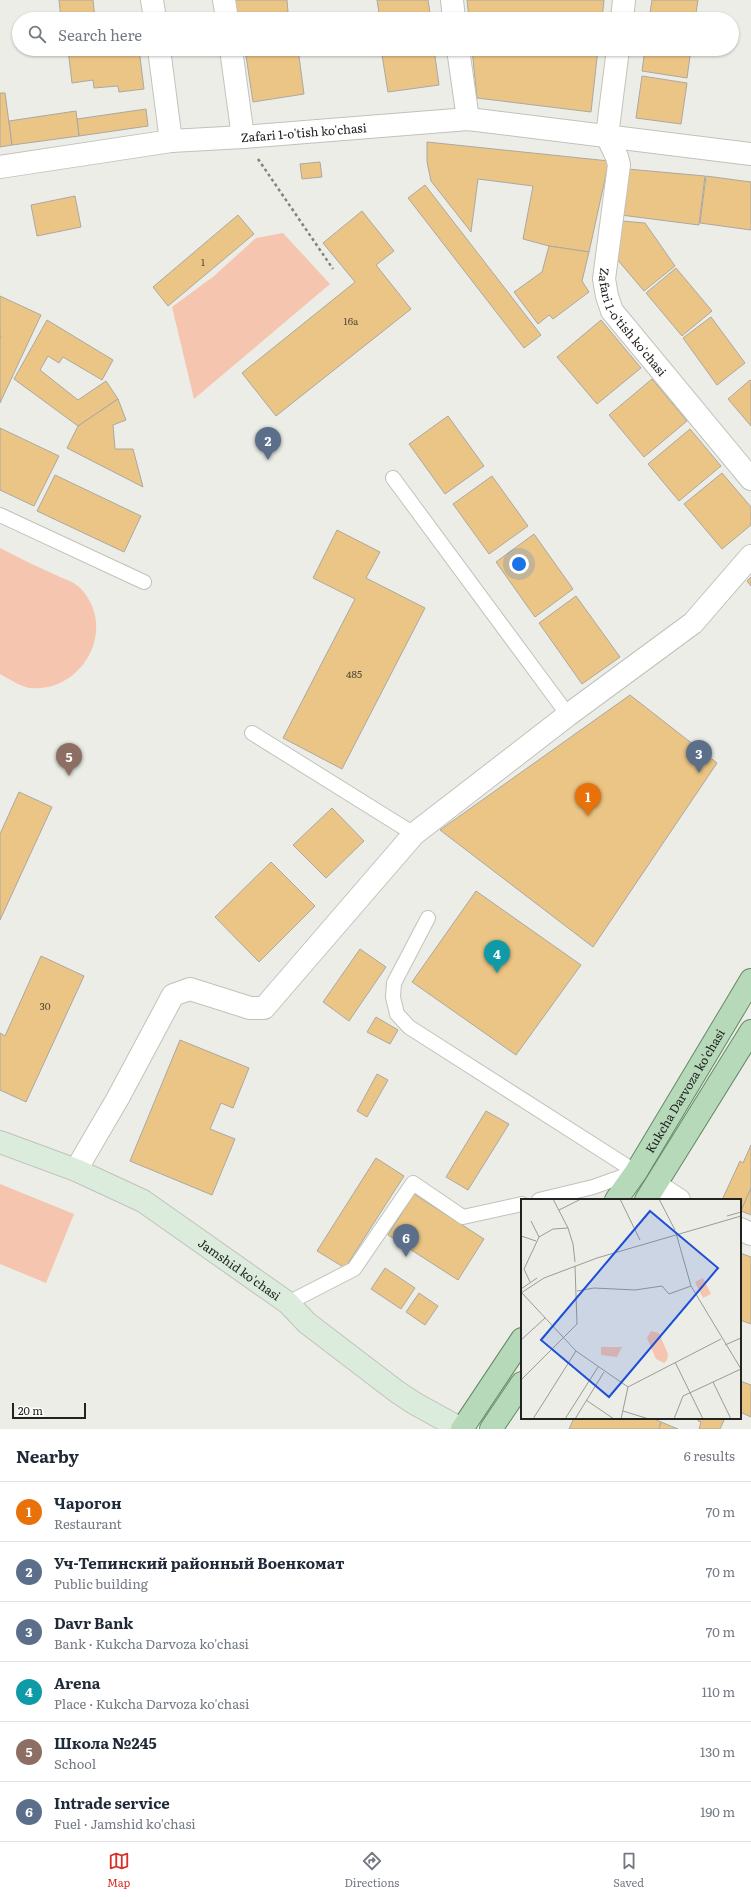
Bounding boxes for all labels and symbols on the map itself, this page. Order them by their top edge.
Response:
street label: Zafari 1-o'tish ko'chasi [240,118,367,146]
house number: 1 [201,254,205,269]
street label: Zafari 1-o'tish ko'chasi [595,267,671,380]
house number: 16а [344,313,359,328]
pin: 2 [255,427,281,460]
your location [509,554,529,574]
house number: 485 [346,666,362,681]
pin: 3 [686,740,712,773]
pin: 5 [56,743,82,776]
pin: 1 [575,783,601,816]
pin: 4 [484,940,510,973]
house number: 30 [39,998,51,1013]
street label: Kukcha Darvoza ko'chasi [640,1025,729,1156]
inset map [521,1199,741,1419]
pin: 6 [393,1224,419,1257]
street label: Jamshid ko'chasi [195,1234,285,1304]
scale bar [12,1401,86,1420]

